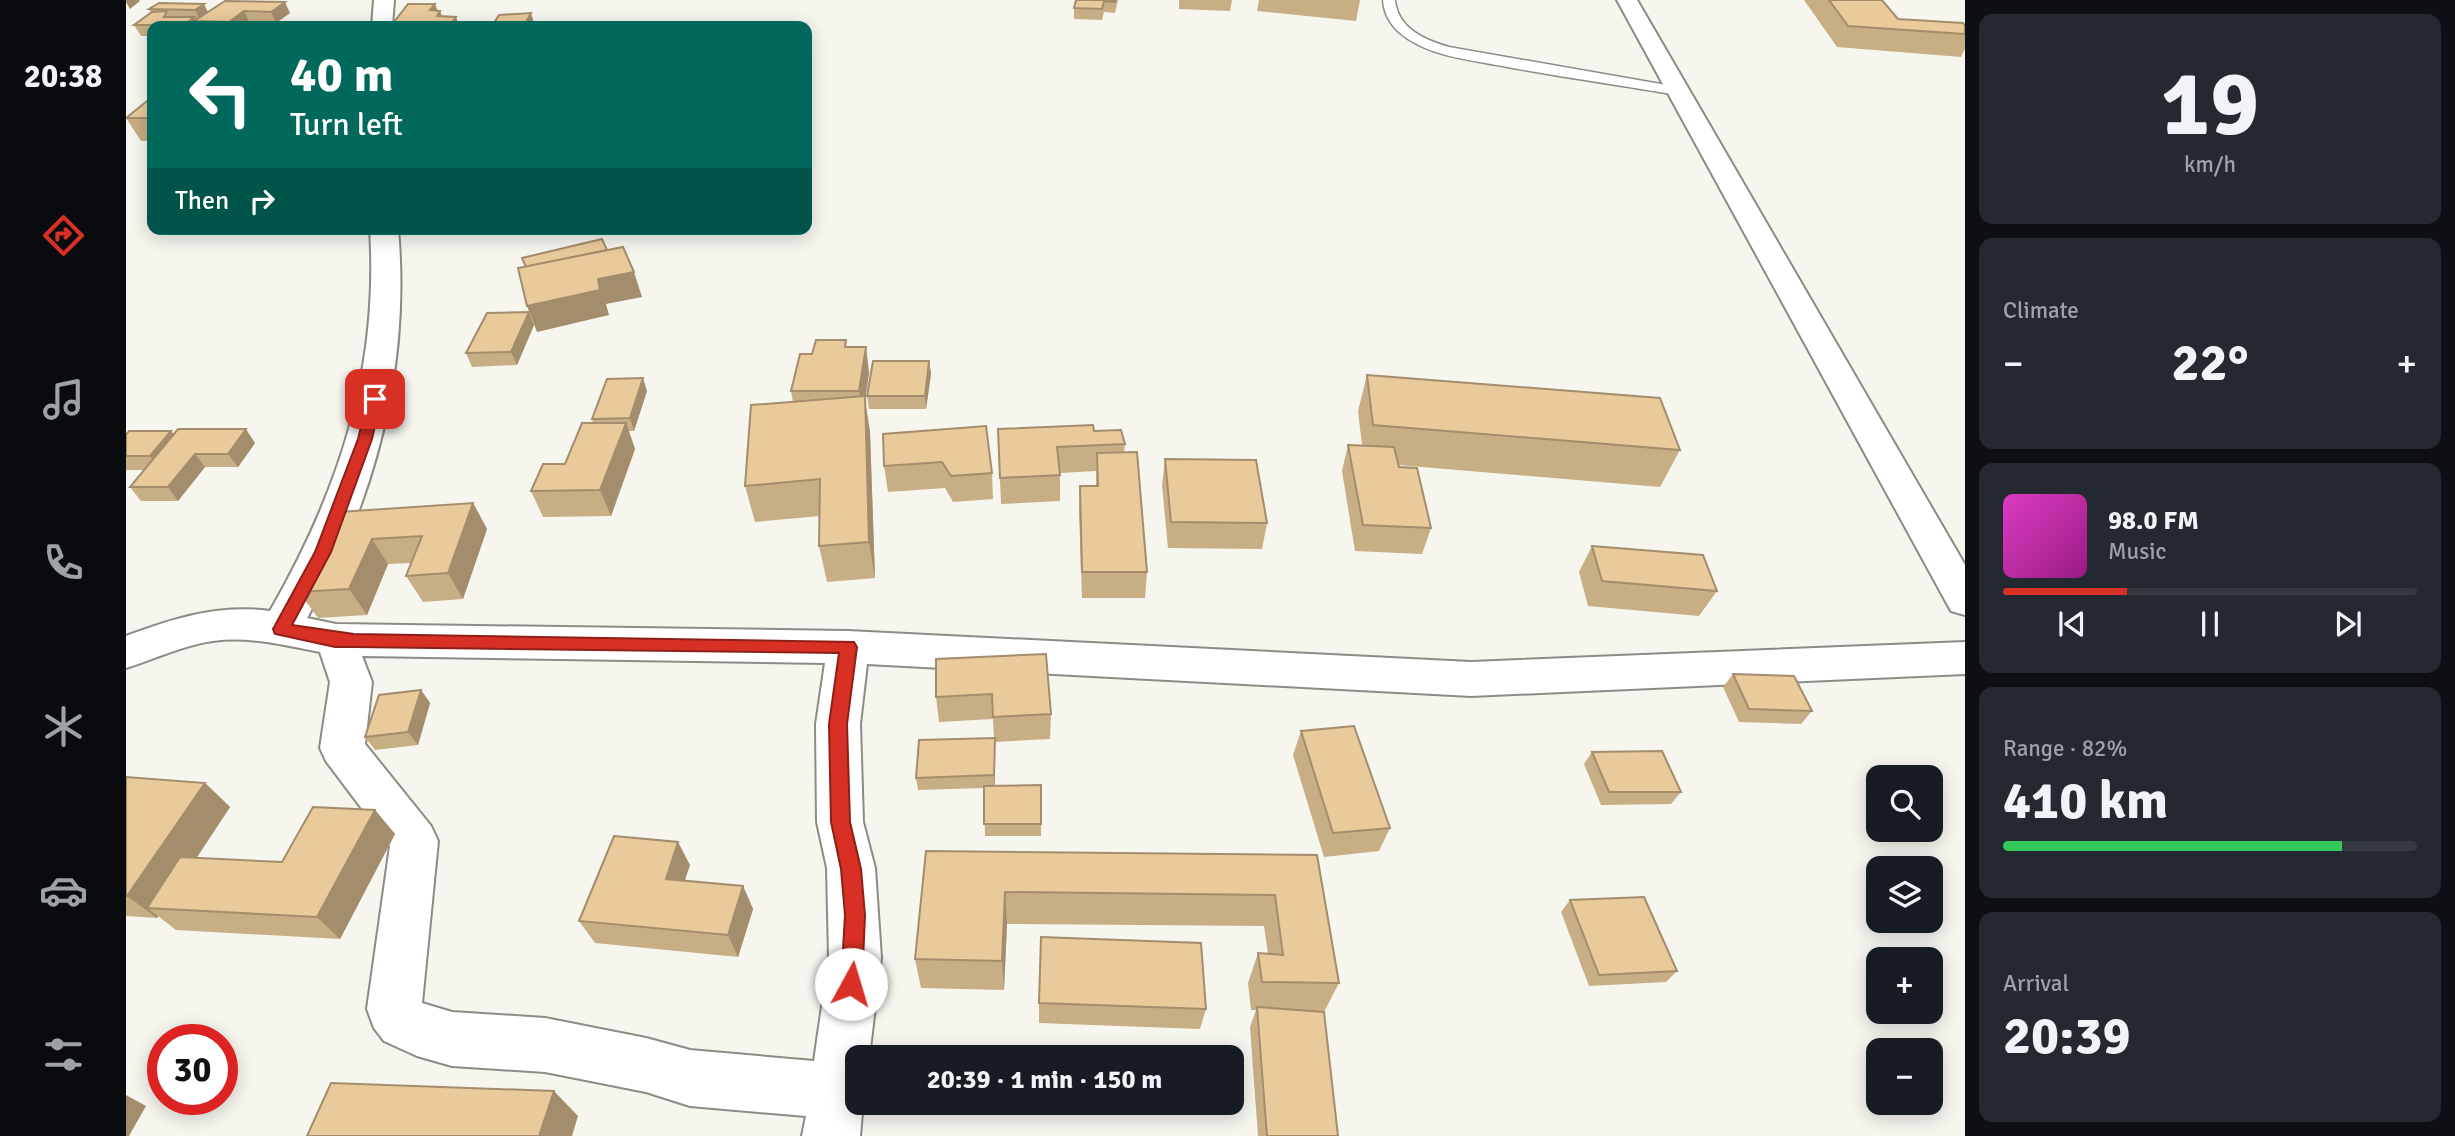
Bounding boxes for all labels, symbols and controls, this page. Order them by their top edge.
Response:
text: 40 m [290,45,393,105]
text: 19 [2161,48,2259,161]
icon: left [175,49,266,140]
text: 20:38 [24,57,102,96]
text: Turn left [290,105,403,144]
text: km/h [2184,150,2236,179]
icon: right [243,182,281,220]
text: Then [175,185,229,217]
icon: directions [39,211,88,260]
text: Climate [2003,296,2079,325]
text: 22° [2172,331,2248,395]
text: − [2003,340,2024,387]
text: + [2396,340,2417,387]
pin [345,369,405,429]
icon: music [39,375,88,424]
icon: arrive [356,380,394,418]
text: 98.0 FM [2108,505,2199,537]
text: Music [2108,537,2166,566]
icon: phone [39,538,88,587]
icon: previous [2053,605,2091,643]
icon: pause [2191,605,2229,643]
icon: next [2329,605,2367,643]
icon: climate [39,702,88,751]
text: Range · 82% [2003,734,2127,763]
map controls [1866,765,1943,1115]
button: search [1866,765,1943,842]
text: 410 km [2003,769,2168,833]
button: layers [1866,856,1943,933]
icon: car [39,866,88,915]
position arrow [814,947,888,1021]
button: + [1866,947,1943,1024]
text: Arrival [2003,969,2069,998]
text: 20:39 [2003,1004,2131,1068]
speed limit sign: 30 [147,1024,238,1115]
icon: filters [39,1030,88,1079]
button: − [1866,1038,1943,1115]
text: 20:39 · 1 min · 150 m [927,1064,1162,1096]

